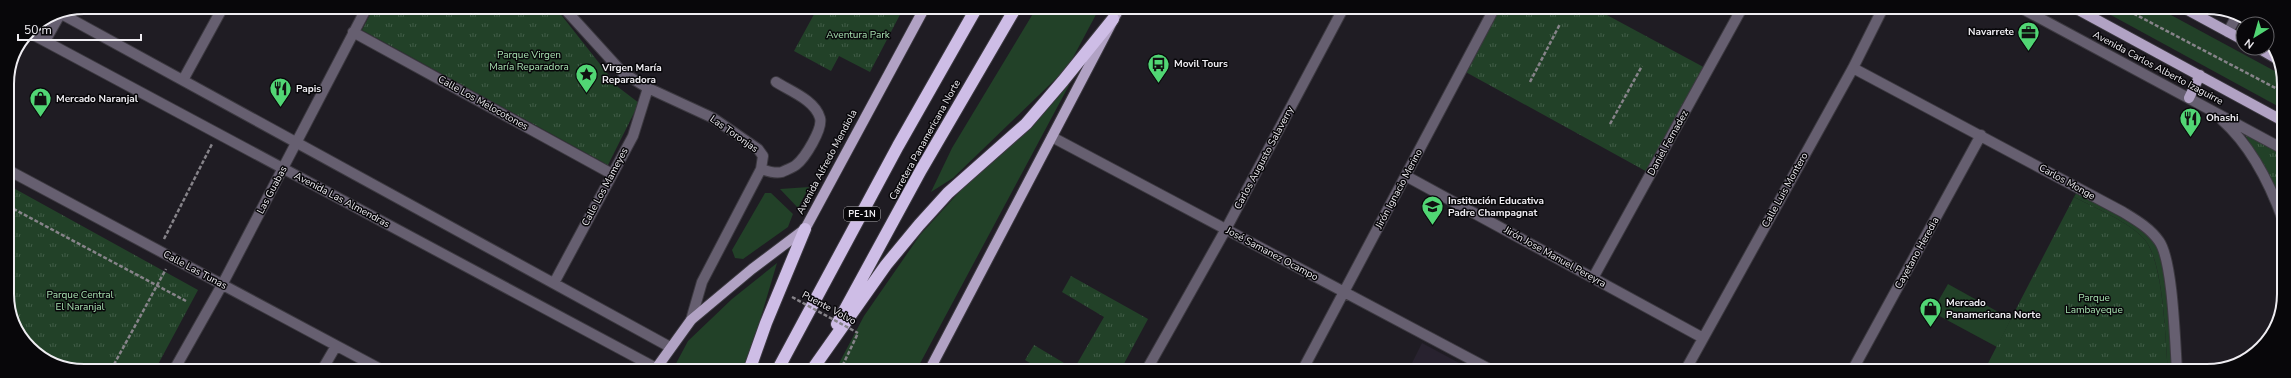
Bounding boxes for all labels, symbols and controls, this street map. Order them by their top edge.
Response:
scale bar [18,16,141,42]
north arrow [2235,16,2275,56]
office icon: Navarrete [2016,19,2042,52]
text: 50 m [24,22,52,38]
place label: Navarrete [1968,25,2015,39]
park label: Aventura Park [826,28,891,42]
street label: Avenida Carlos Alberto Izaguirre [2090,28,2226,108]
text: N [2241,35,2257,52]
park label: Parque Virgen María Reparadora [489,48,569,74]
bus stop icon: Movil Tours [1146,51,1172,84]
place label: Movil Tours [1174,57,1228,71]
place icon: Virgen María Reparadora [574,61,600,94]
place label: Virgen María Reparadora [601,61,662,87]
street label: Calle Los Melocotones [435,72,531,134]
restaurant icon: Papis [267,76,293,109]
street label: Carretera Panamericana Norte [886,77,964,203]
place label: Papis [296,82,321,96]
shop icon: Mercado Naranjal [28,86,54,119]
place label: Mercado Naranjal [56,92,139,106]
street label: Carlos Augusto Salaverry [1231,103,1297,212]
restaurant icon: Ohashi [2178,105,2204,138]
street label: Avenida Alfredo Mendiola [793,107,861,217]
street label: Daniel Fernadez [1644,108,1692,178]
place label: Ohashi [2206,111,2238,125]
street label: Las Toronjas [707,112,761,156]
street label: Calle Los Mameyes [578,145,632,229]
street label: Jirón Ignacio Merino [1372,146,1426,232]
street label: Calle Luis Montero [1759,150,1812,230]
street label: Carlos Monge [2036,161,2098,203]
street label: Las Guabas [254,163,291,216]
street label: Avenida Las Almendras [292,169,392,231]
school or university icon: Institución Educativa Padre Champagnat [1419,194,1445,227]
place label: Institución Educativa Padre Champagnat [1448,194,1544,220]
road number: PE-1N [844,207,880,221]
street label: Cayetano Heredia [1891,215,1943,291]
street label: José Samanez Ocampo [1223,223,1321,284]
street label: Jirón Jose Manuel Pereyra [1501,223,1608,291]
street label: Calle Las Tunas [161,247,230,293]
park label: Parque Central El Naranjal [47,288,113,314]
street label: Puente Volvo [799,288,859,328]
park label: Parque Lambayeque [2065,291,2123,317]
shop icon: Mercado Panamericana Norte [1917,296,1943,329]
place label: Mercado Panamericana Norte [1946,296,2041,322]

